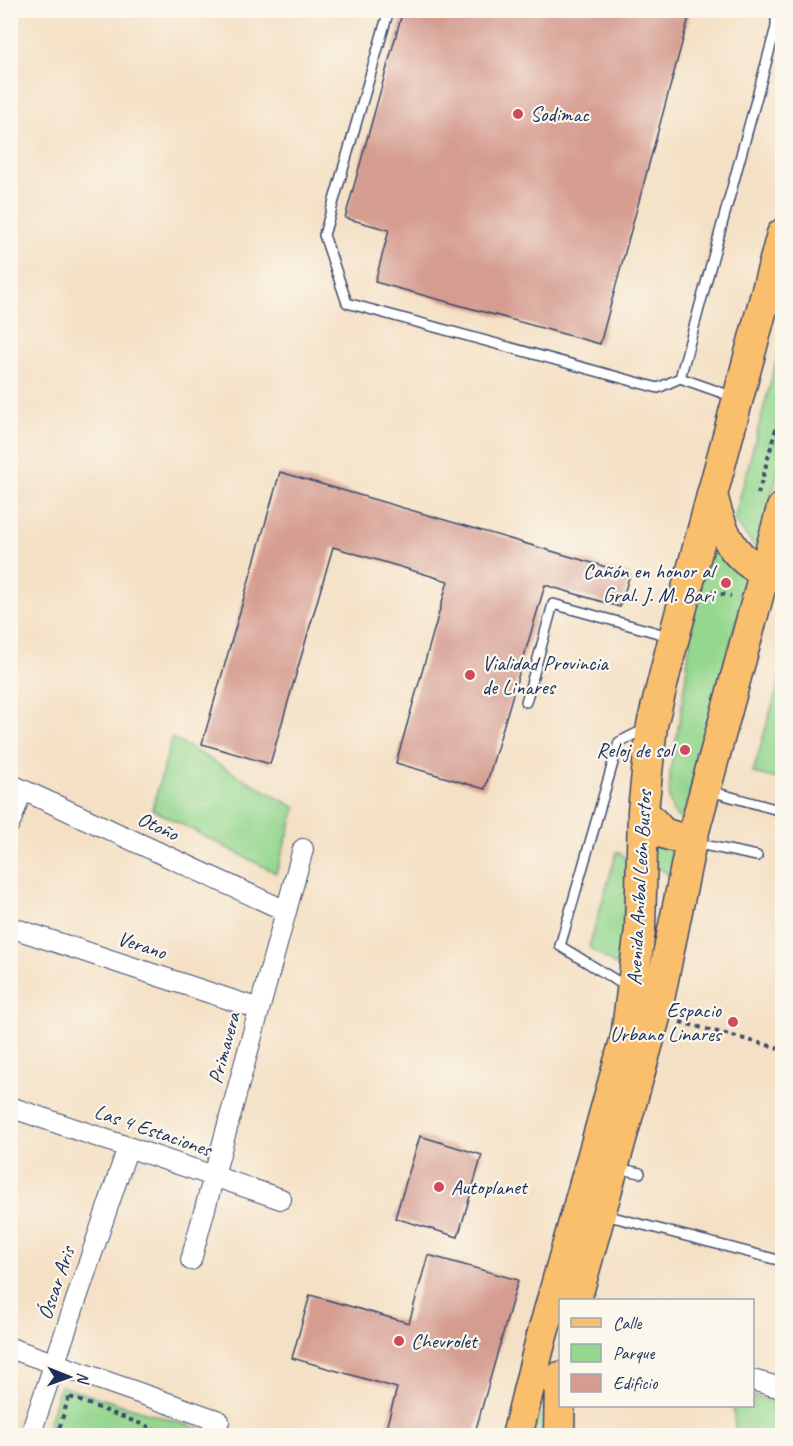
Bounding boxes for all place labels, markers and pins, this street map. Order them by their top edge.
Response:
place label: Sodimac [530,101,590,127]
marker: Sodimac [511,107,525,121]
place label: Cañón en honor al Gral. J. M. Bari [583,558,717,608]
marker: Cañón en honor al Gral. J. M. Bari [719,576,733,590]
place label: Vialidad Provincia de Linares [482,650,609,700]
marker: Vialidad Provincia de Linares [463,668,477,682]
place label: Reloj de sol [596,737,676,763]
marker: Reloj de sol [678,743,692,757]
place label: Espacio Urbano Linares [610,997,723,1047]
marker: Espacio Urbano Linares [726,1015,740,1029]
place label: Autoplanet [451,1174,529,1200]
marker: Autoplanet [432,1180,446,1194]
place label: Chevrolet [411,1328,479,1354]
marker: Chevrolet [392,1334,406,1348]

